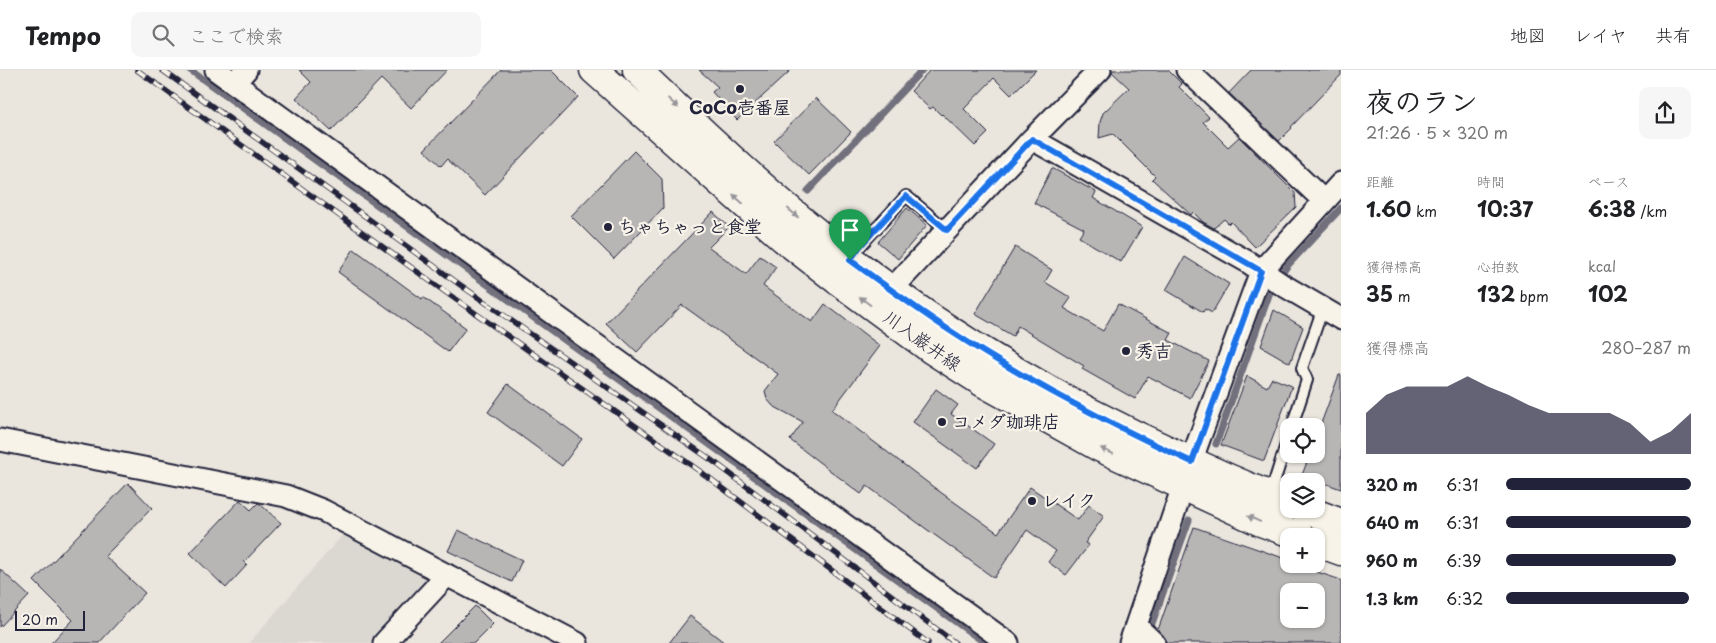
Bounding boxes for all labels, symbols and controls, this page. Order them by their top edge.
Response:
search box [131,12,481,57]
text: Tempo [25,17,101,53]
icon: search [149,21,177,49]
text: ここで検索 [189,21,284,49]
text: 地図 [1510,21,1546,48]
text: レイヤ [1574,21,1627,48]
text: 共有 [1655,21,1691,48]
text: 夜のラン [1366,79,1478,122]
marker: CoCo壱番屋 [734,83,746,95]
button: share [1639,87,1691,139]
place label: CoCo壱番屋 [689,93,791,120]
one-way arrow [666,97,678,109]
text: 21:26 · 5 × 320 m [1366,120,1508,144]
text: 距離 [1366,171,1394,192]
text: 時間 [1477,171,1505,192]
text: ペース [1588,171,1629,192]
text: 1.60 [1366,192,1411,224]
text: 10:37 [1477,192,1533,224]
text: 6:38 [1588,192,1636,224]
one-way arrow [733,193,745,205]
text: km [1411,201,1437,222]
text: /km [1636,201,1667,222]
one-way arrow [786,207,799,218]
pin [829,209,871,260]
place label: ちゃちゃっと食堂 [618,212,762,239]
icon: arrive [836,216,864,244]
marker: ちゃちゃっと食堂 [602,221,614,233]
text: 獲得標高 [1366,256,1422,277]
text: 心拍数 [1477,256,1519,277]
text: kcal [1588,256,1616,277]
text: 35 [1366,277,1393,309]
text: 132 [1477,277,1515,309]
text: 102 [1588,277,1628,309]
text: m [1393,286,1410,307]
text: bpm [1515,286,1549,307]
one-way arrow [858,296,872,306]
street label: 川入巌井線 [878,303,967,377]
text: 獲得標高 [1366,335,1430,359]
text: 280–287 m [1601,335,1691,359]
place label: 秀吉 [1136,336,1172,363]
marker: 秀吉 [1120,345,1132,357]
place label: コメダ珈琲店 [952,407,1060,434]
marker: コメダ珈琲店 [936,416,948,428]
map controls [1280,418,1325,628]
button: locate [1280,418,1325,463]
one-way arrow [1100,446,1114,454]
text: 320 m [1366,472,1418,496]
text: 6:31 [1446,472,1479,496]
button: layers [1280,473,1325,518]
place label: レイク [1042,486,1096,513]
marker: レイク [1026,495,1038,507]
text: 640 m [1366,510,1419,534]
text: 6:31 [1446,510,1479,534]
one-way arrow [1247,515,1261,523]
button: + [1280,528,1325,573]
text: 960 m [1366,548,1418,572]
text: 6:39 [1446,548,1481,572]
button: − [1280,583,1325,628]
text: 1.3 km [1366,586,1418,610]
text: 6:32 [1446,586,1483,610]
scale bar [15,608,85,631]
text: 20 m [22,609,58,630]

